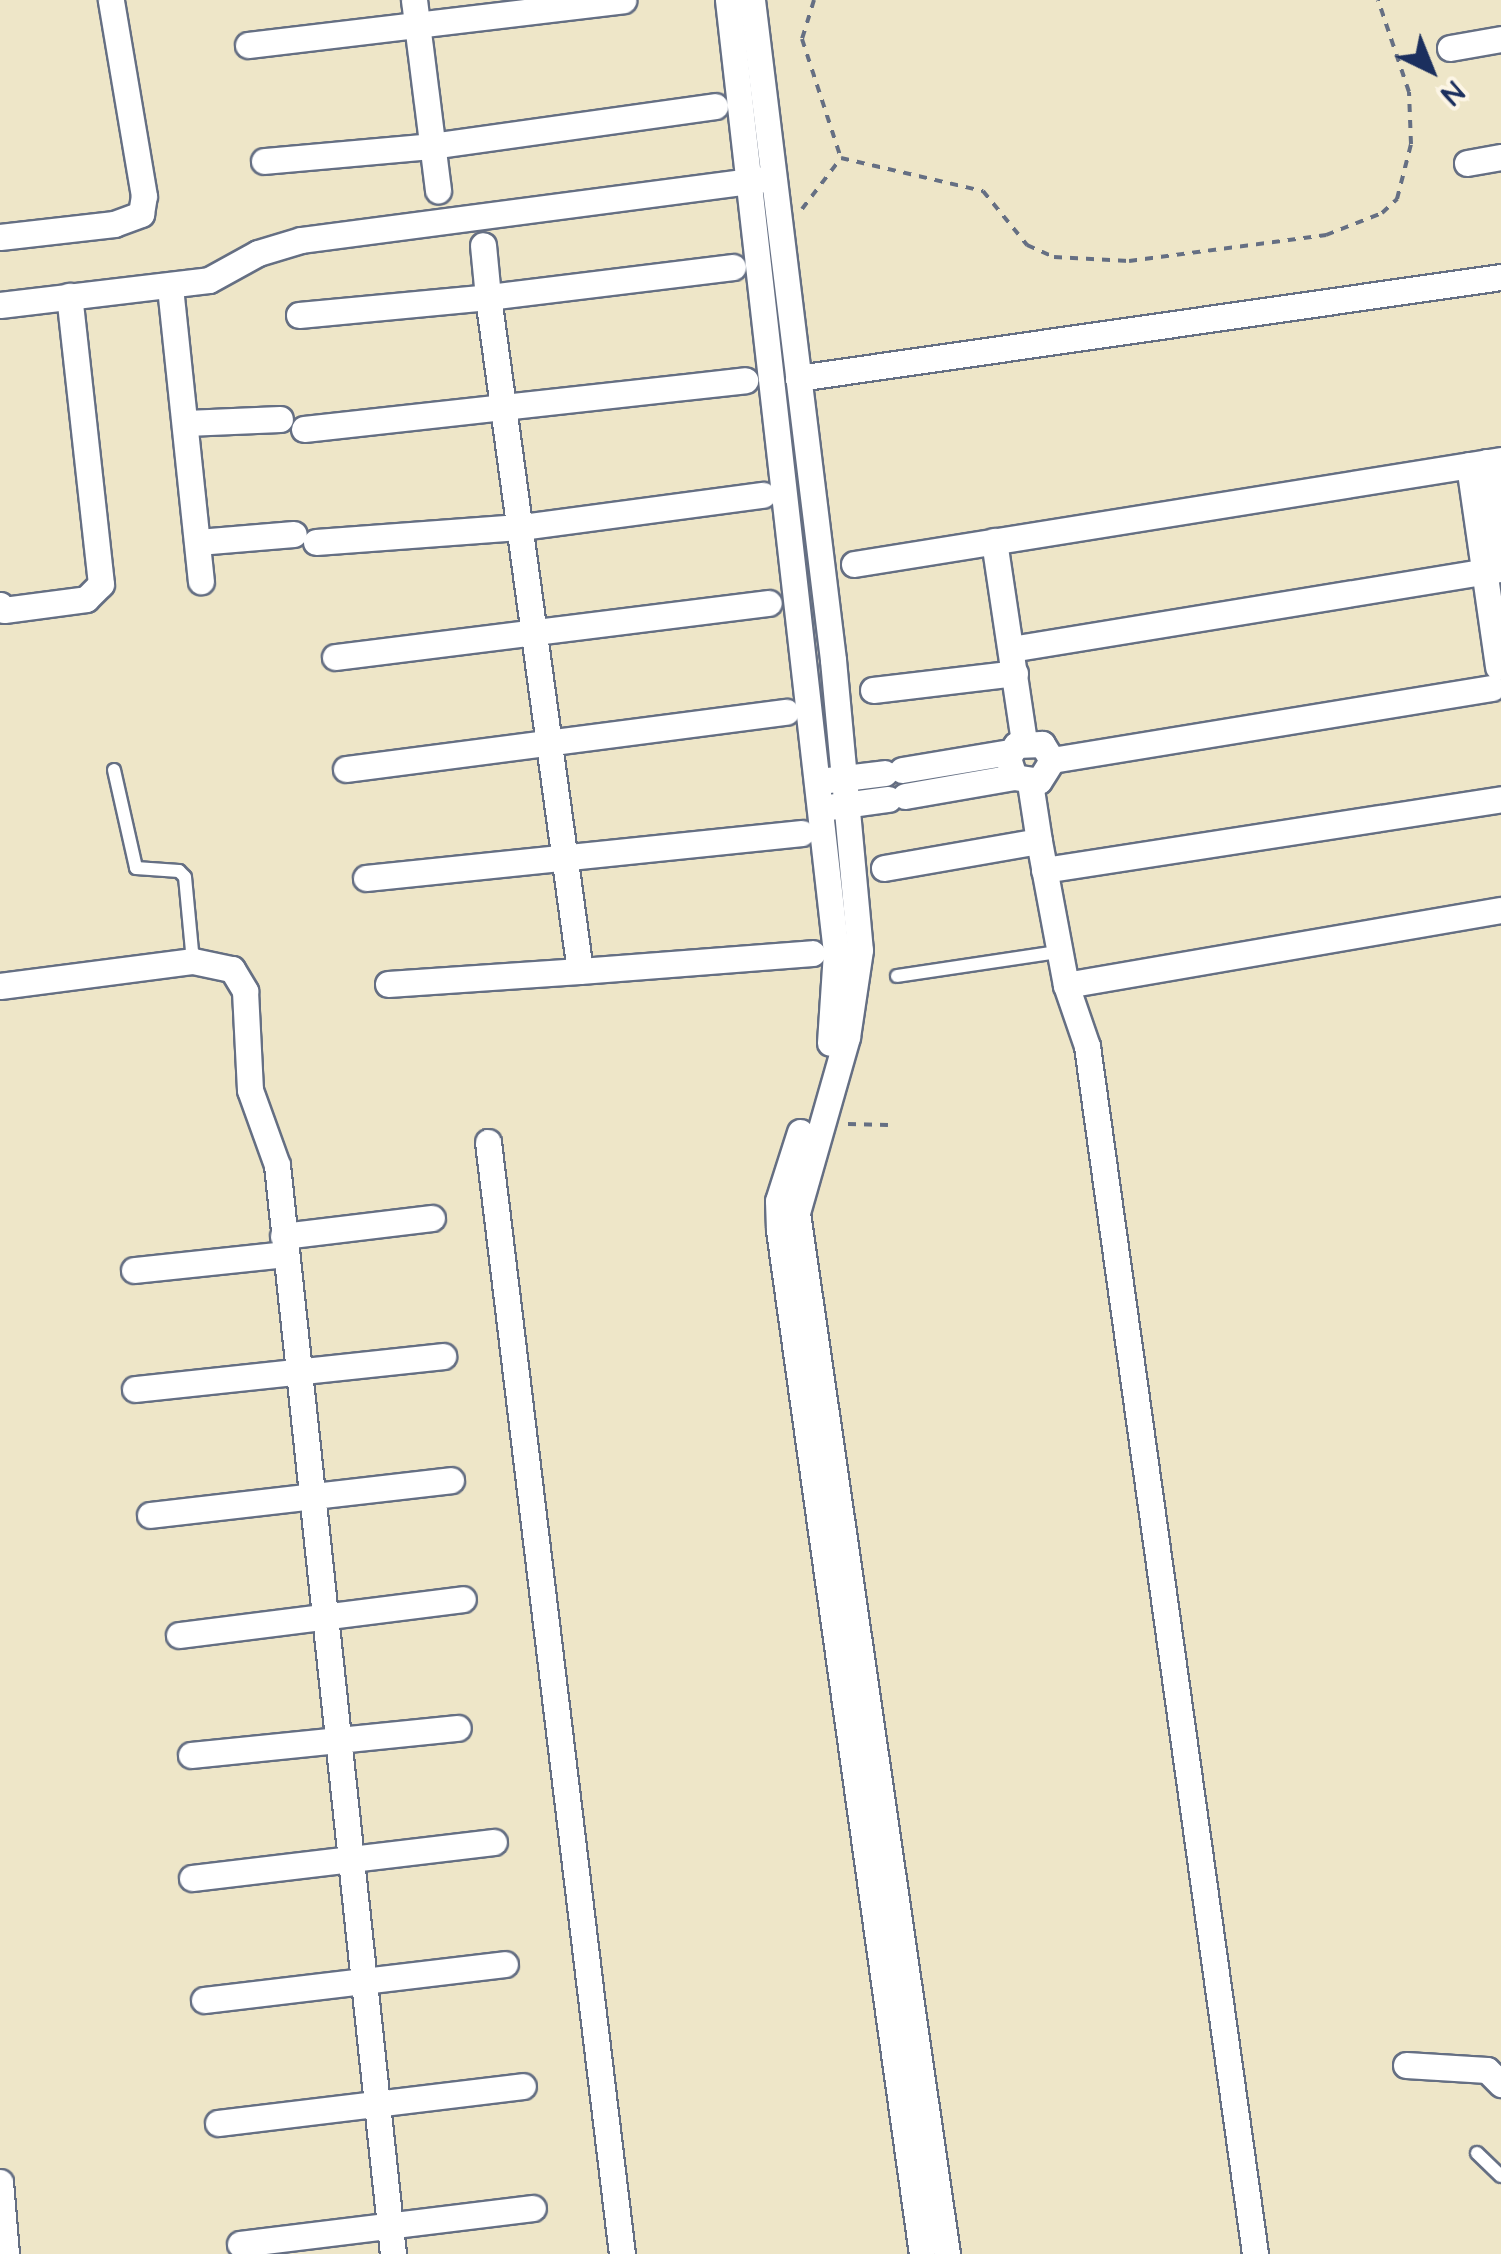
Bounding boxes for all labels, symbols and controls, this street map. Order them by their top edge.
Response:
north arrow [1381,20,1481,120]
text: N [1432,72,1472,113]

